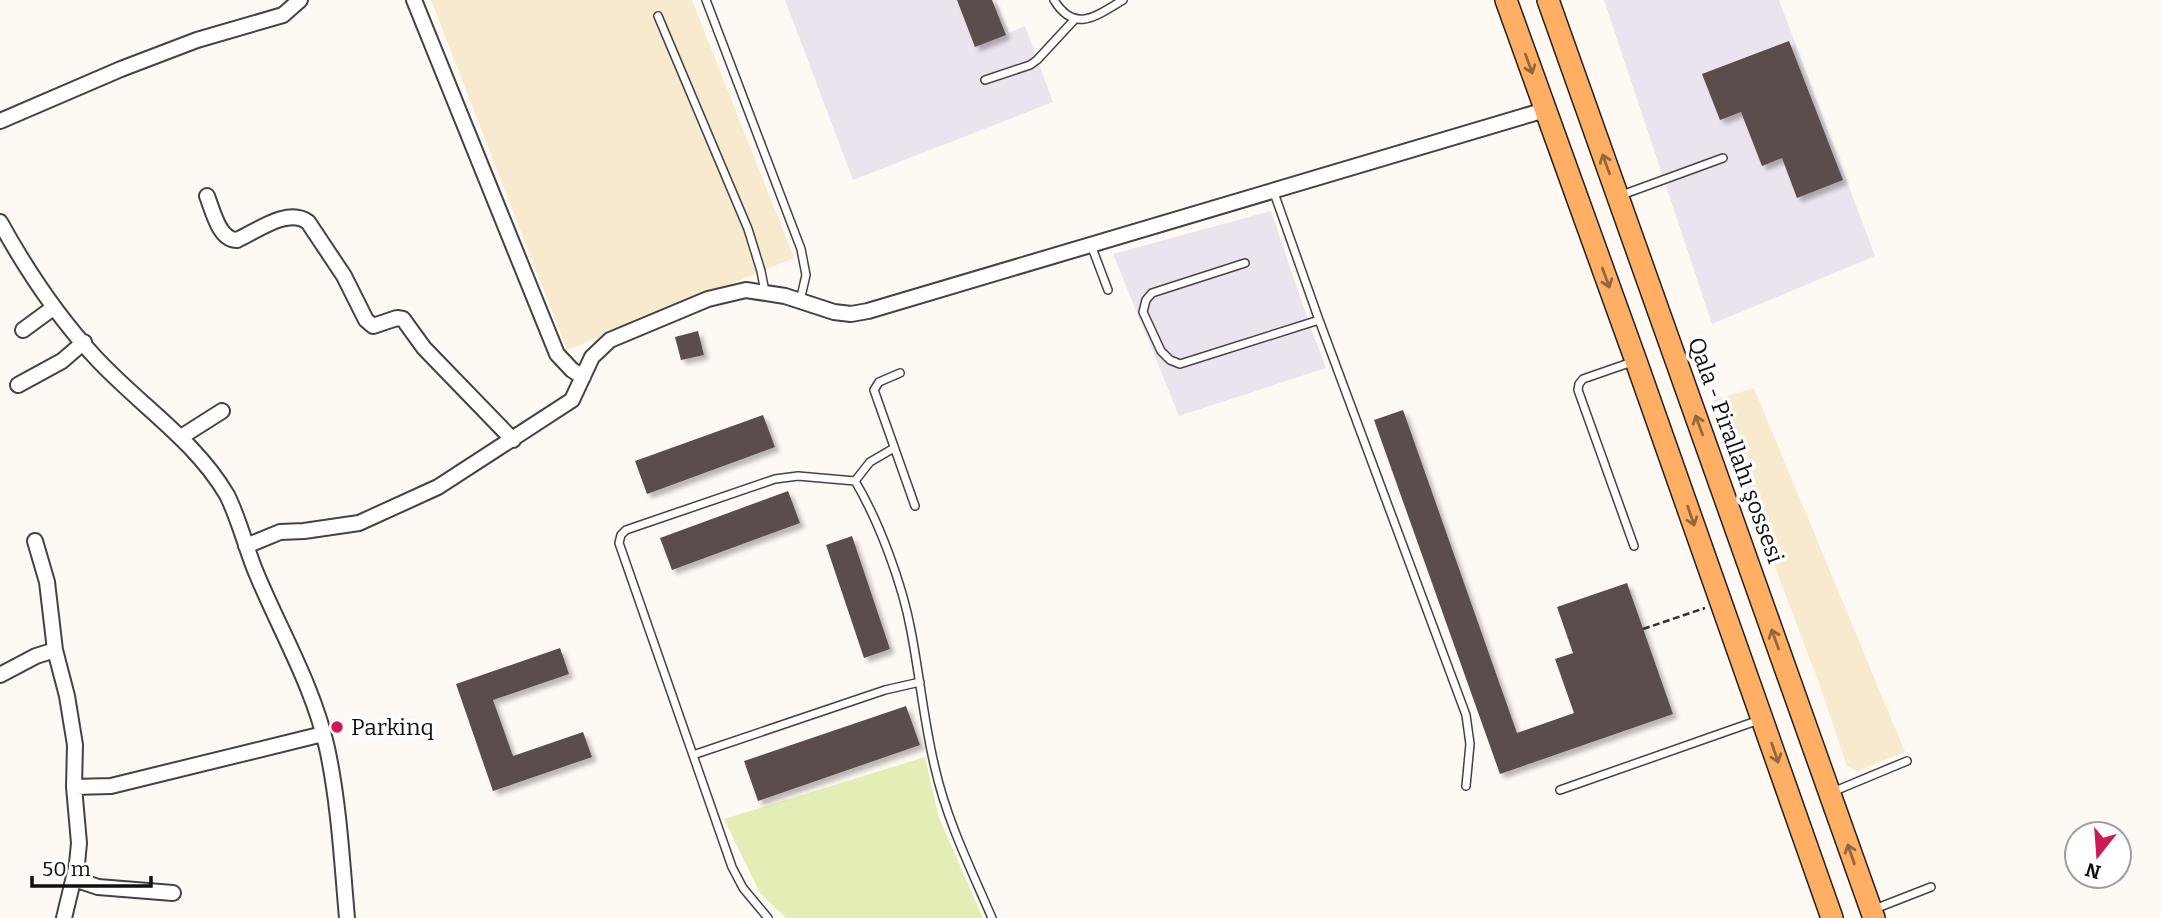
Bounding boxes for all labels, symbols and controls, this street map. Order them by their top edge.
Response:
one-way arrow [1524,53,1536,75]
one-way arrow [1599,154,1611,176]
one-way arrow [1601,267,1613,289]
street label: Qala - Pirallahı şossesi [1682,333,1790,567]
one-way arrow [1692,414,1704,436]
one-way arrow [1686,504,1698,526]
one-way arrow [1768,629,1780,651]
place label: Parkinq [351,713,435,741]
marker: Parkinq [329,719,345,735]
one-way arrow [1770,742,1782,764]
north arrow [2063,820,2133,890]
one-way arrow [1844,843,1856,865]
scale bar [32,844,150,888]
text: 50 m [42,856,91,882]
text: N [2082,858,2104,884]

